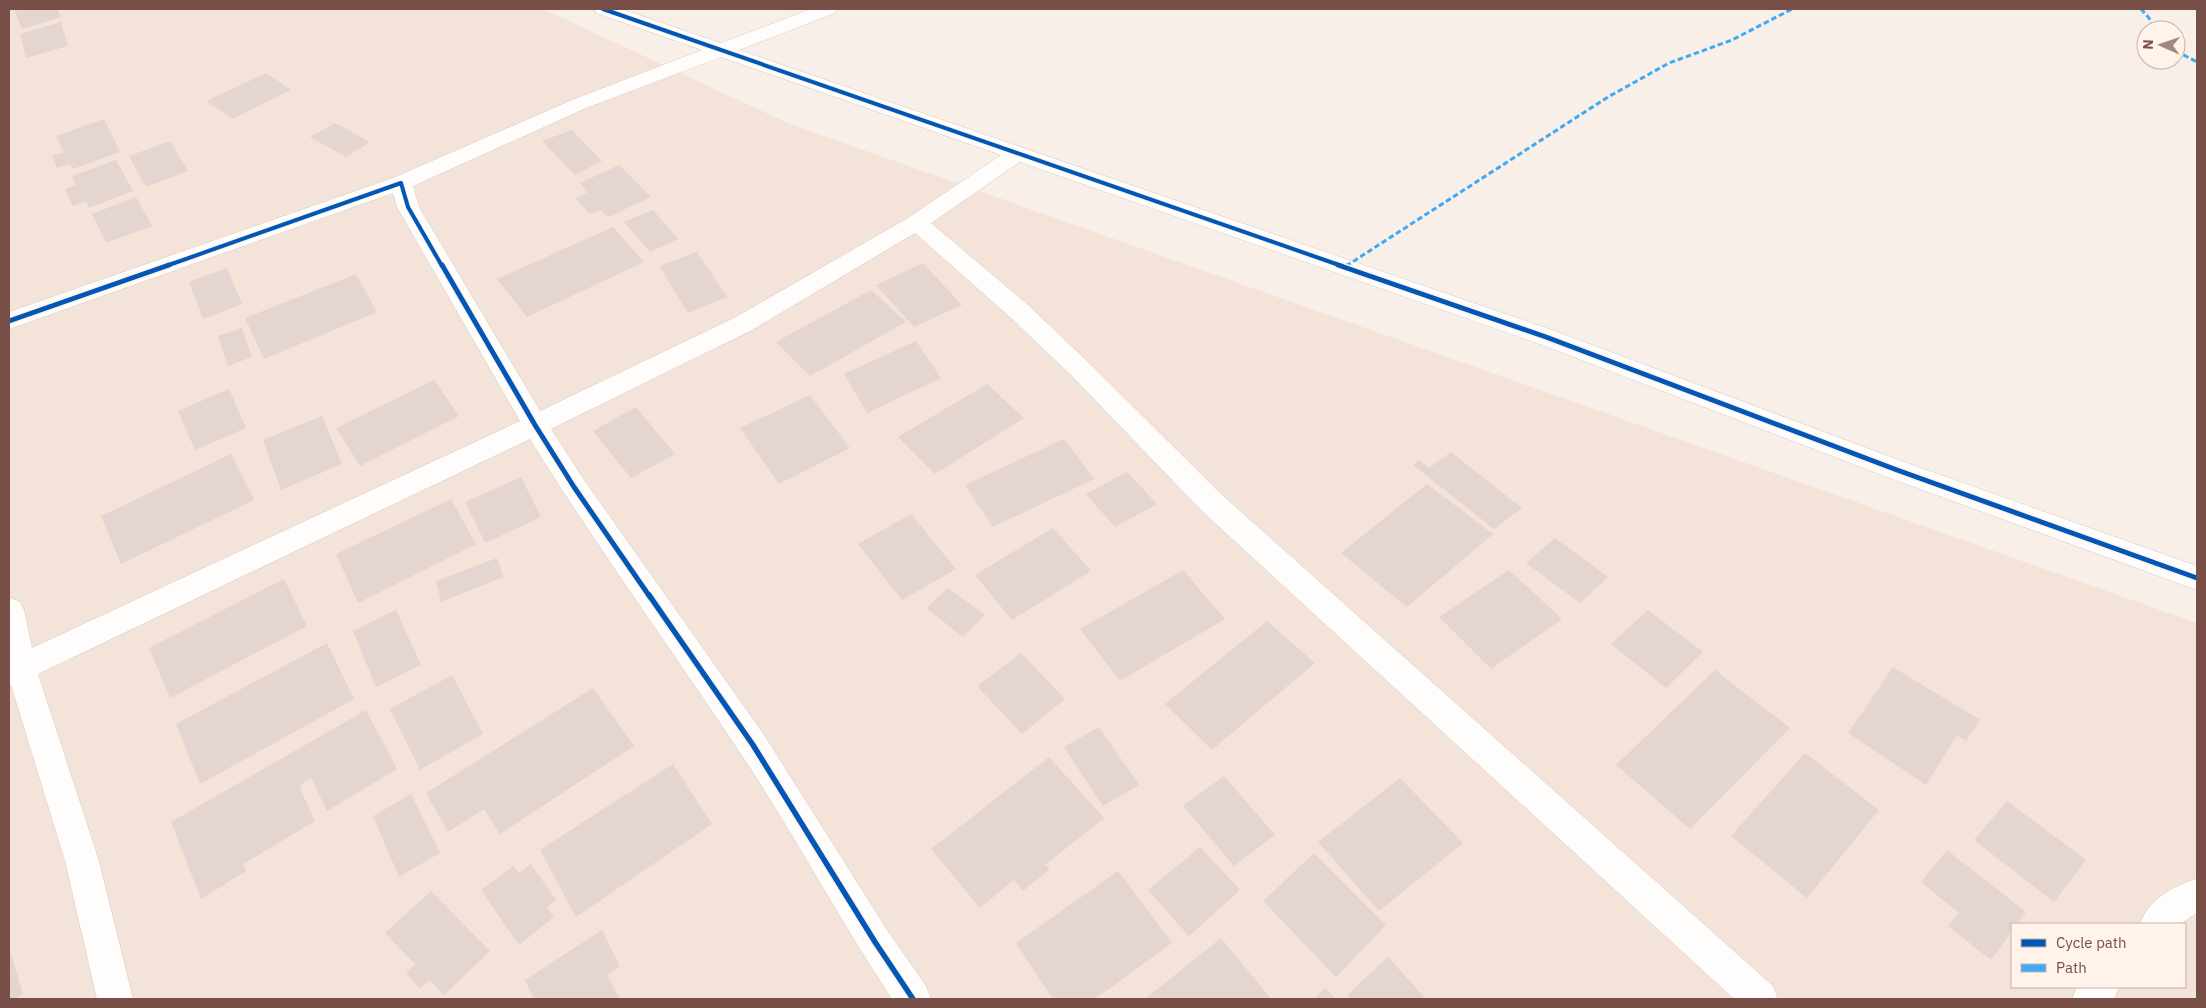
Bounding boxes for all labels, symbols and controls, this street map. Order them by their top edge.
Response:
north arrow [2136,20,2186,70]
text: N [2139,39,2157,50]
legend [2011,923,2186,988]
text: Cycle path [2056,933,2127,952]
text: Path [2056,958,2087,977]

